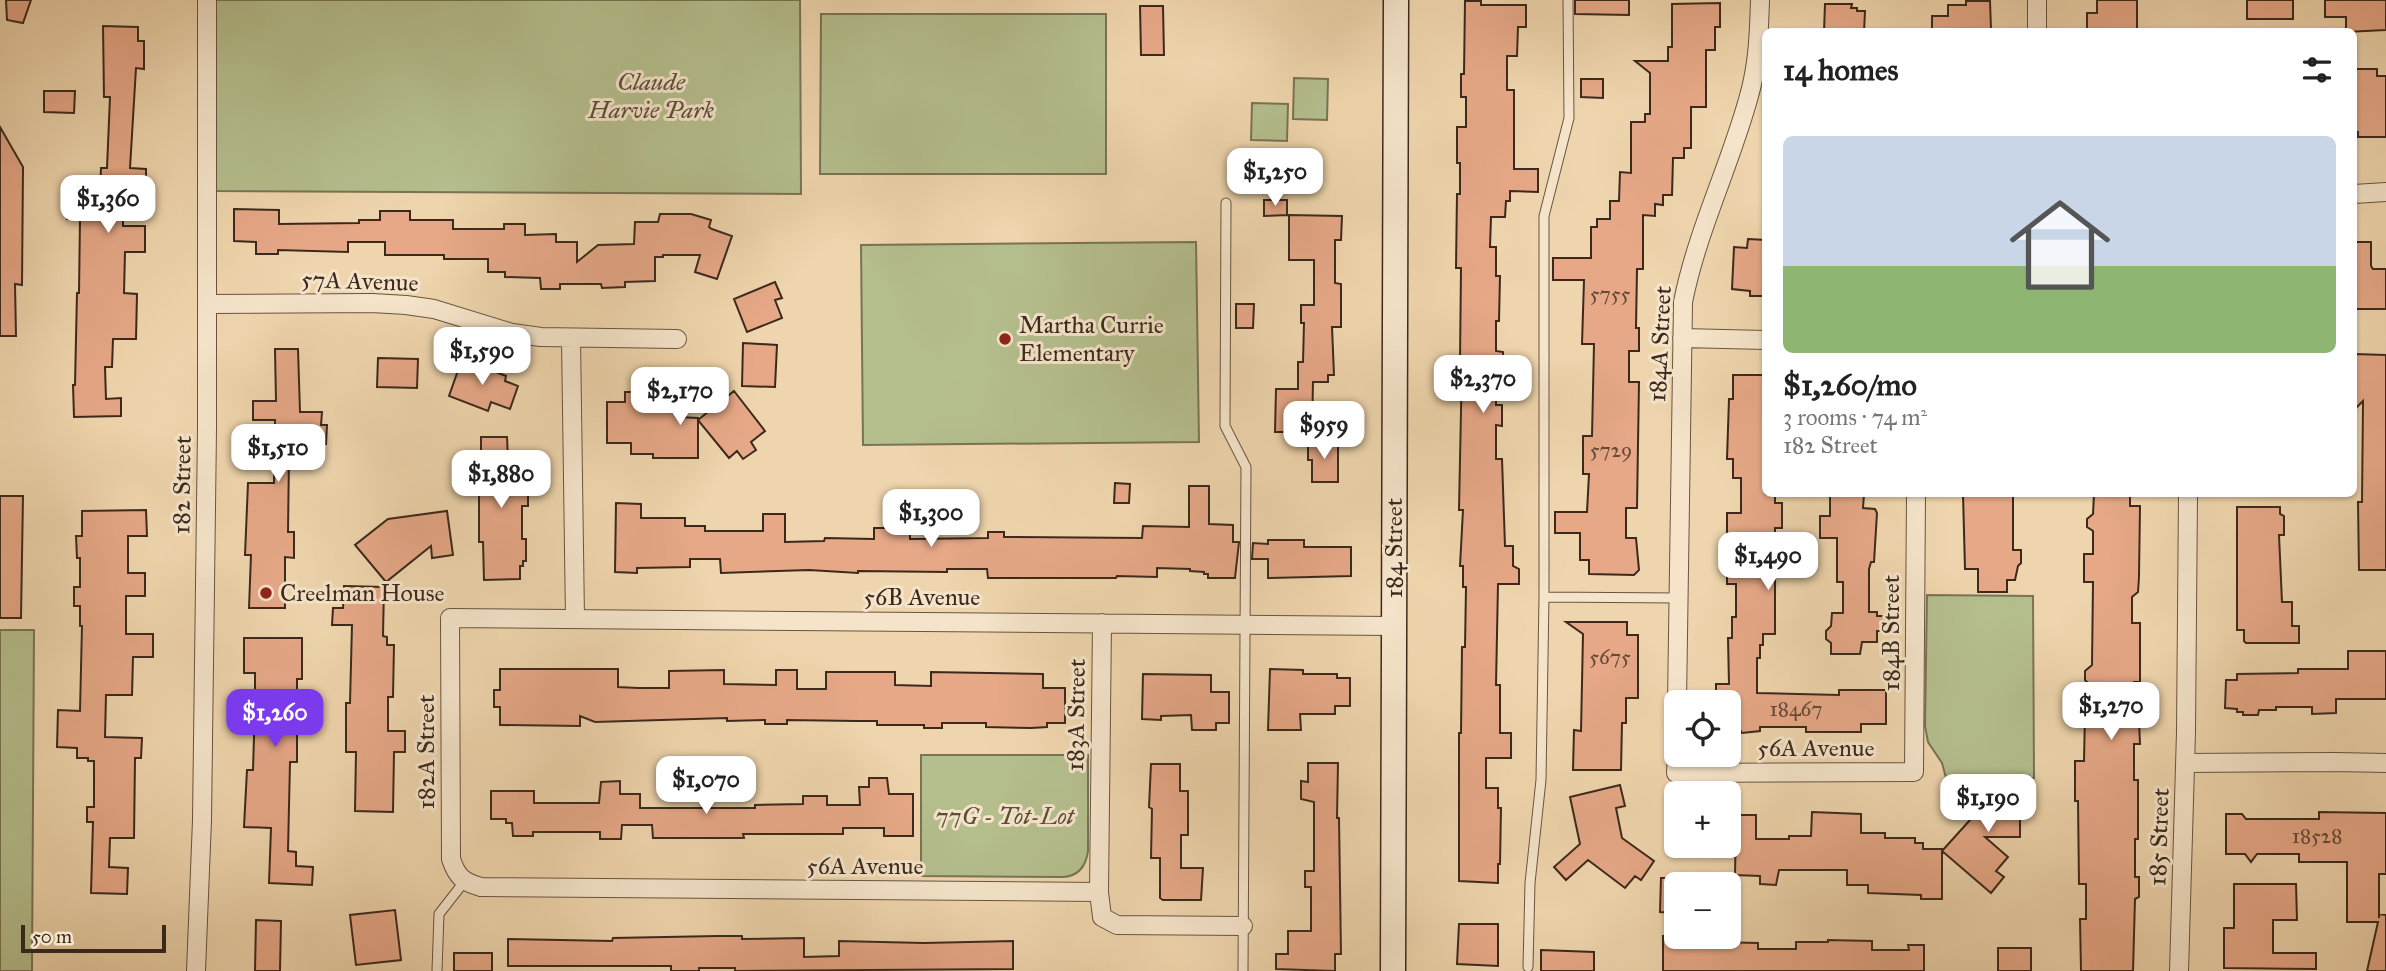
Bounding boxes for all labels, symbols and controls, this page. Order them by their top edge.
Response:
icon: filters [2298,51,2336,89]
text: 14 homes [1783,52,1898,88]
park label: Claude Harvie Park [587,67,714,125]
pin: $1,250 [1218,148,1332,208]
text: $1,250 [1243,157,1307,185]
pin: $1,360 [51,176,165,235]
icon: home [1997,182,2123,308]
text: $1,360 [76,184,140,212]
street label: 57A Avenue [301,264,419,298]
house number: 5755 [1590,281,1630,307]
street label: 184A Street [1642,285,1678,403]
place label: Martha Currie Elementary [1019,310,1164,368]
pin: $1,590 [425,328,539,387]
marker: Martha Currie Elementary [997,331,1013,347]
text: $1,590 [450,336,514,364]
pin: $2,370 [1426,356,1540,415]
text: $2,370 [1450,364,1516,392]
text: $1,260/mo [1783,367,1917,403]
pin: $2,170 [623,368,737,427]
text: $2,170 [647,376,713,404]
pin: $959 [1283,402,1365,461]
text: 3 rooms · 74 m² [1783,403,1927,431]
text: $959 [1299,410,1349,438]
pin: $1,510 [221,424,335,484]
text: 182 Street [1783,431,1878,459]
text: $1,510 [247,433,309,461]
street label: 182 Street [166,435,198,535]
house number: 5729 [1590,437,1632,463]
pin: $1,880 [444,450,558,510]
text: $1,880 [468,459,534,487]
pin: $1,300 [874,490,988,549]
street label: 184 Street [1379,497,1409,598]
text: $1,300 [899,498,963,526]
pin: $1,490 [1711,532,1825,592]
text: $1,490 [1734,541,1802,569]
street label: 184B Street [1876,574,1906,691]
place label: Creelman House [280,578,444,608]
street label: 56B Avenue [864,582,980,612]
marker: Creelman House [258,585,274,601]
house number: 5675 [1589,644,1631,670]
street label: 183A Street [1060,658,1092,772]
pin: $1,270 [2054,682,2168,742]
pin: $1,260 [218,690,332,749]
map controls [1664,690,1741,949]
button: locate [1664,690,1741,767]
text: $1,270 [2078,691,2144,719]
street label: 182A Street [411,694,441,810]
house number: 18467 [1769,696,1823,722]
text: $1,260 [242,698,308,726]
street label: 56A Avenue [1758,733,1874,763]
pin: $1,070 [649,756,763,816]
text: $1,070 [672,765,740,793]
pin: $1,190 [1931,774,2045,834]
button: + [1664,781,1741,858]
text: $1,190 [1956,783,2020,811]
street label: 185 Street [2142,787,2176,887]
park label: 77G - Tot-Lot [936,801,1076,831]
house number: 18528 [2292,823,2342,849]
street label: 56A Avenue [807,851,923,881]
button: − [1664,872,1741,949]
scale bar [21,922,166,954]
text: 50 m [32,925,72,948]

